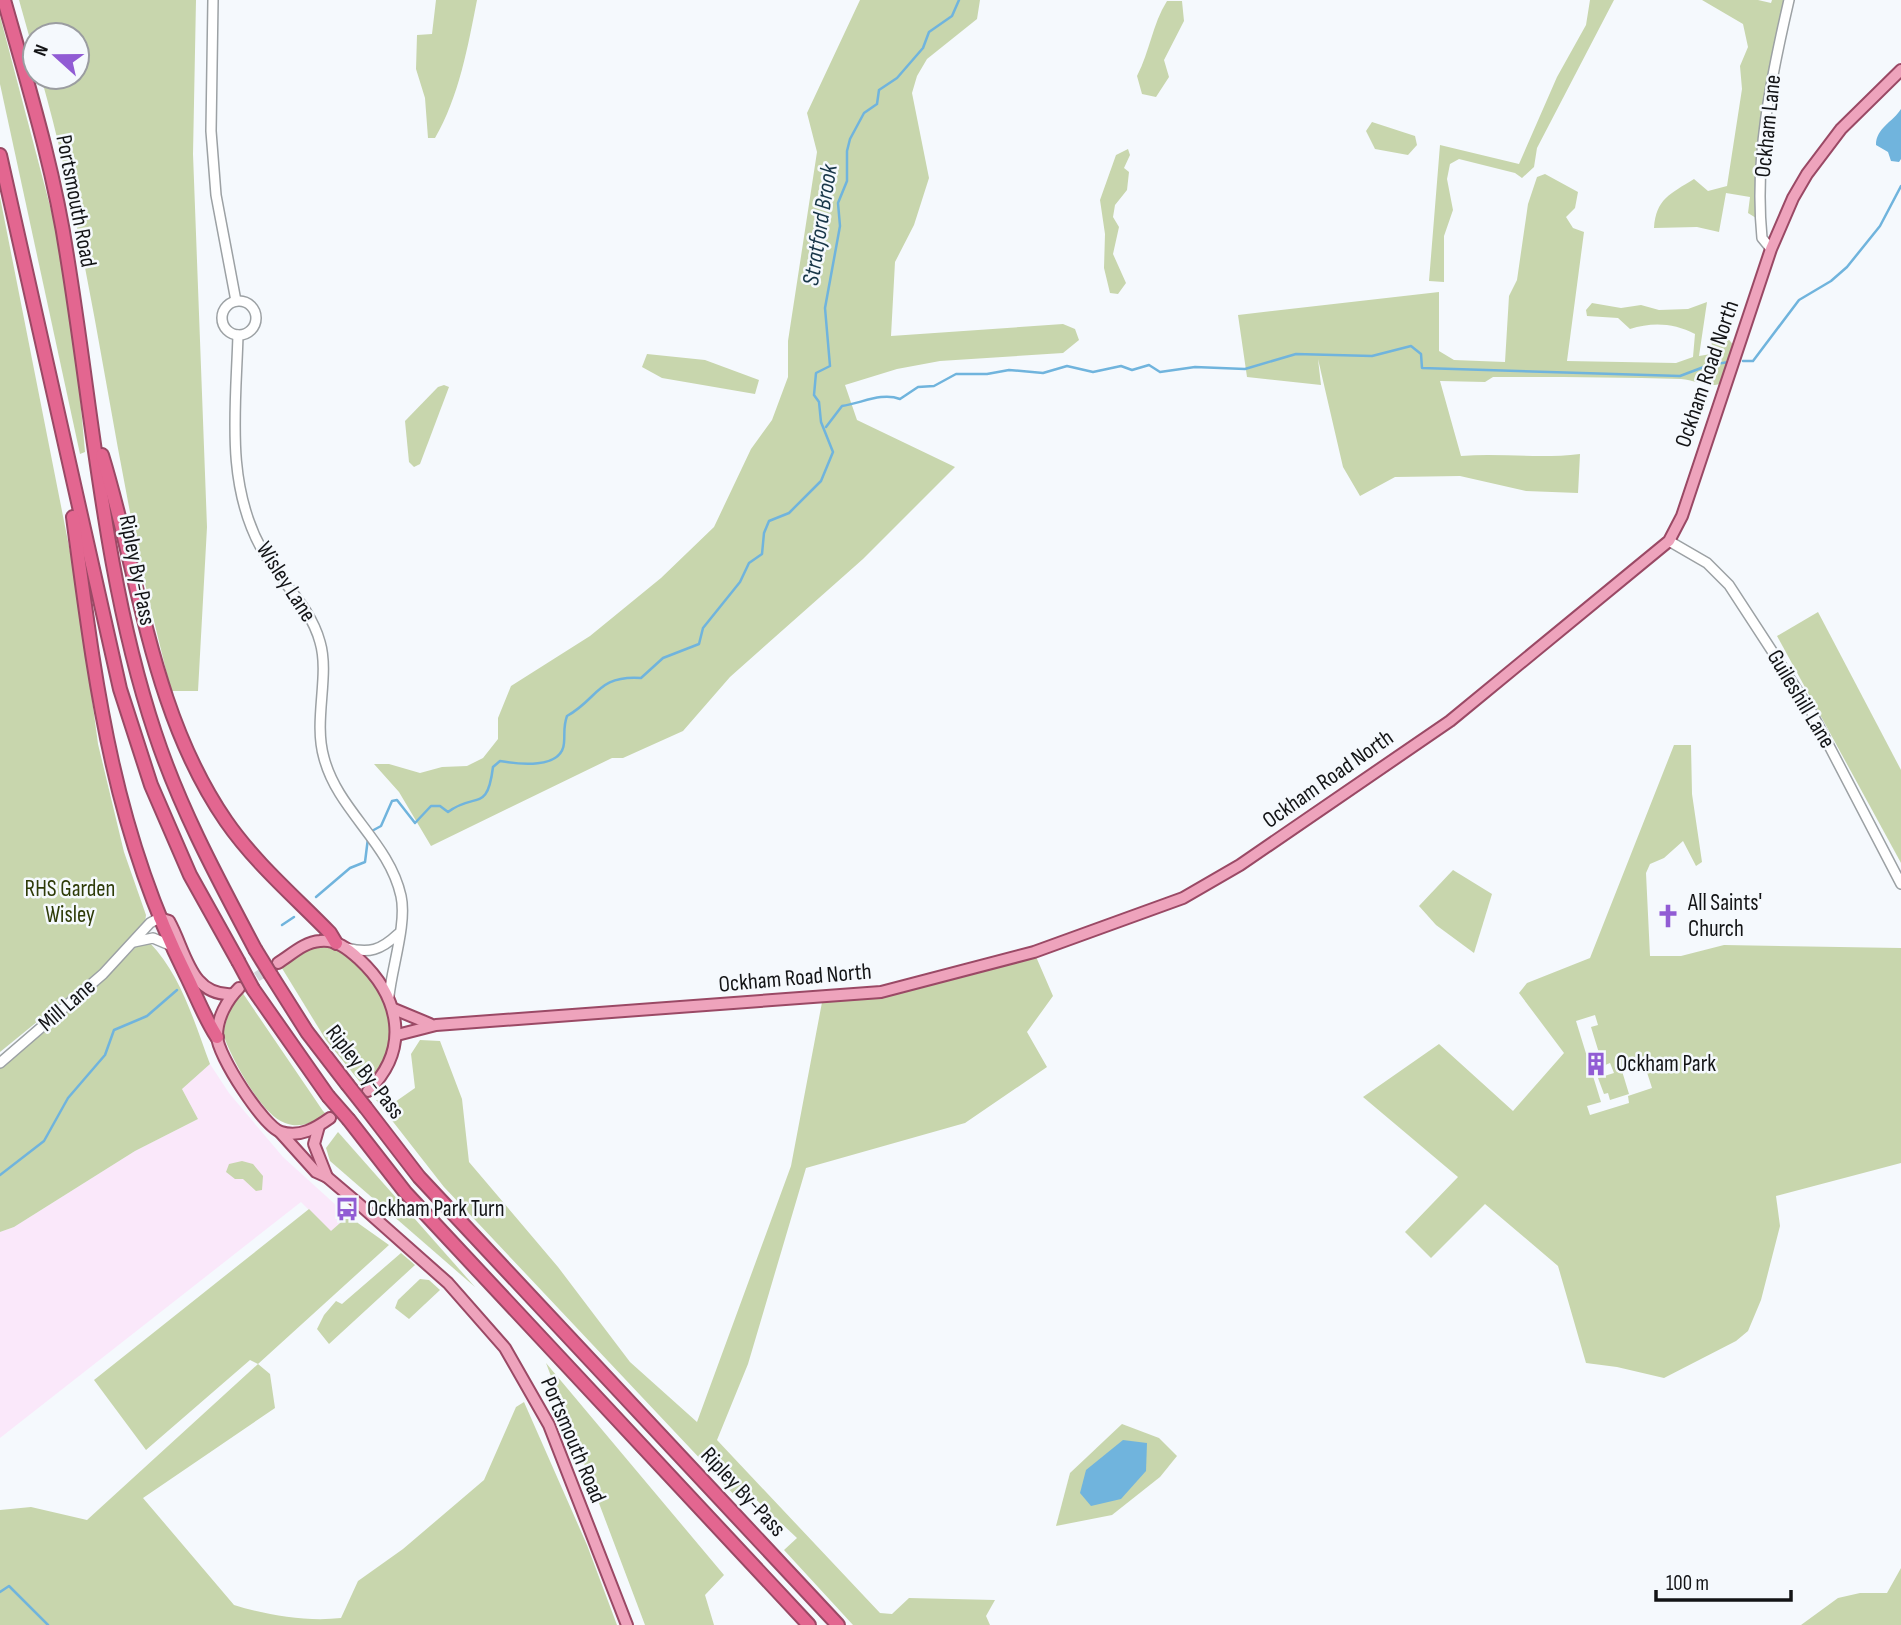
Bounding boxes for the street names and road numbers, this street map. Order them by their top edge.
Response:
street label: Ockham Lane [1749,73,1787,179]
street label: Portsmouth Road [49,133,103,269]
street label: Ockham Road North [1669,297,1745,451]
street label: Ripley By-Pass [113,512,161,628]
street label: Wisley Lane [250,537,322,627]
street label: Guileshill Lane [1761,645,1841,753]
street label: Ockham Road North [1257,724,1399,834]
street label: Ockham Road North [717,957,873,999]
street label: Mill Lane [33,973,101,1037]
street label: Ripley By-Pass [320,1019,410,1125]
street label: Portsmouth Road [534,1373,612,1507]
street label: Ripley By-Pass [695,1442,791,1542]

